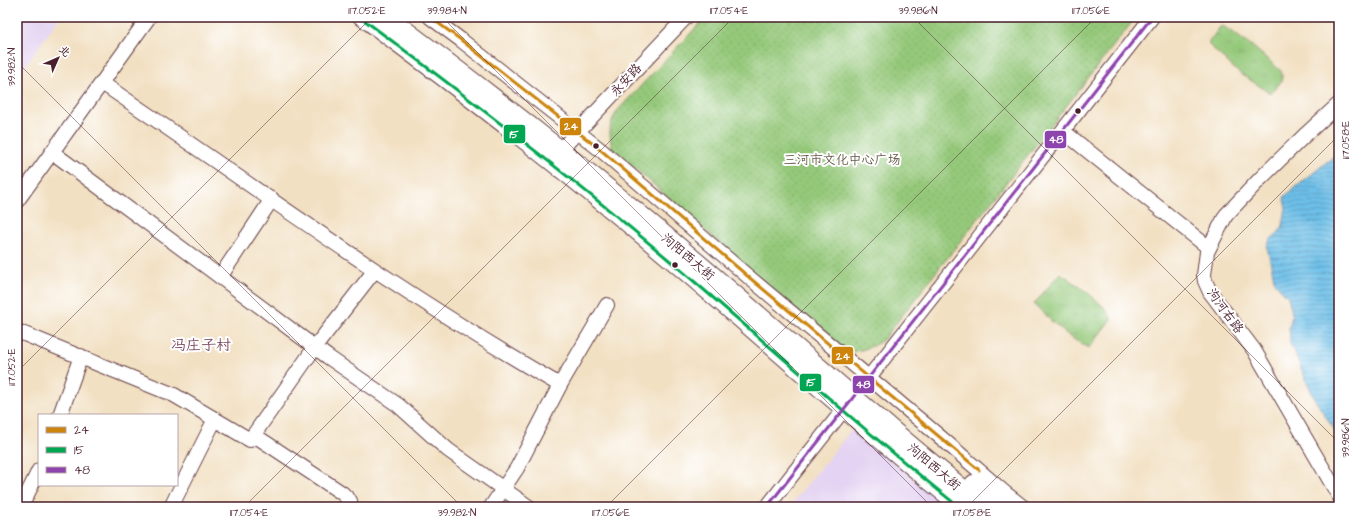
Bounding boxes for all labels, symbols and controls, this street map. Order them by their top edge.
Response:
text: 117.052°E [348,4,386,18]
text: 39.984°N [427,4,467,18]
text: 117.054°E [710,4,748,18]
text: 39.986°N [898,4,938,18]
text: 117.056°E [1072,4,1110,18]
north arrow [38,38,78,78]
text: 北 [56,42,74,60]
text: 39.982°N [5,48,19,86]
street label: 永安路 [606,60,646,100]
unlabelled marker [1073,106,1083,116]
line badge: 24 [559,117,582,136]
text: 24 [563,119,578,134]
text: 117.058°E [1339,121,1353,159]
line badge: 15 [503,124,526,144]
text: 15 [509,127,519,142]
line badge: 48 [1044,130,1067,149]
text: 48 [1049,132,1064,147]
unlabelled marker [591,141,601,151]
park label: 三河市文化中心广场 [783,151,901,169]
street label: 泃阳西大街 [657,229,719,285]
unlabelled marker [670,260,680,270]
street label: 泃河右路 [1202,285,1248,337]
district label: 冯庄子村 [171,335,231,356]
line badge: 24 [831,346,854,365]
text: 117.052°E [5,348,19,386]
text: 24 [835,349,850,364]
line badge: 15 [799,373,822,392]
text: 15 [806,375,816,390]
line badge: 48 [852,375,875,394]
text: 48 [856,377,871,392]
legend [38,414,178,486]
text: 39.986°N [1339,418,1353,458]
text: 24 [74,422,89,439]
street label: 泃阳西大街 [903,439,965,495]
text: 15 [74,442,85,459]
text: 48 [74,462,90,479]
text: 117.054°E [230,506,268,520]
text: 39.982°N [438,506,476,520]
text: 117.056°E [592,506,630,520]
text: 117.058°E [953,506,991,520]

